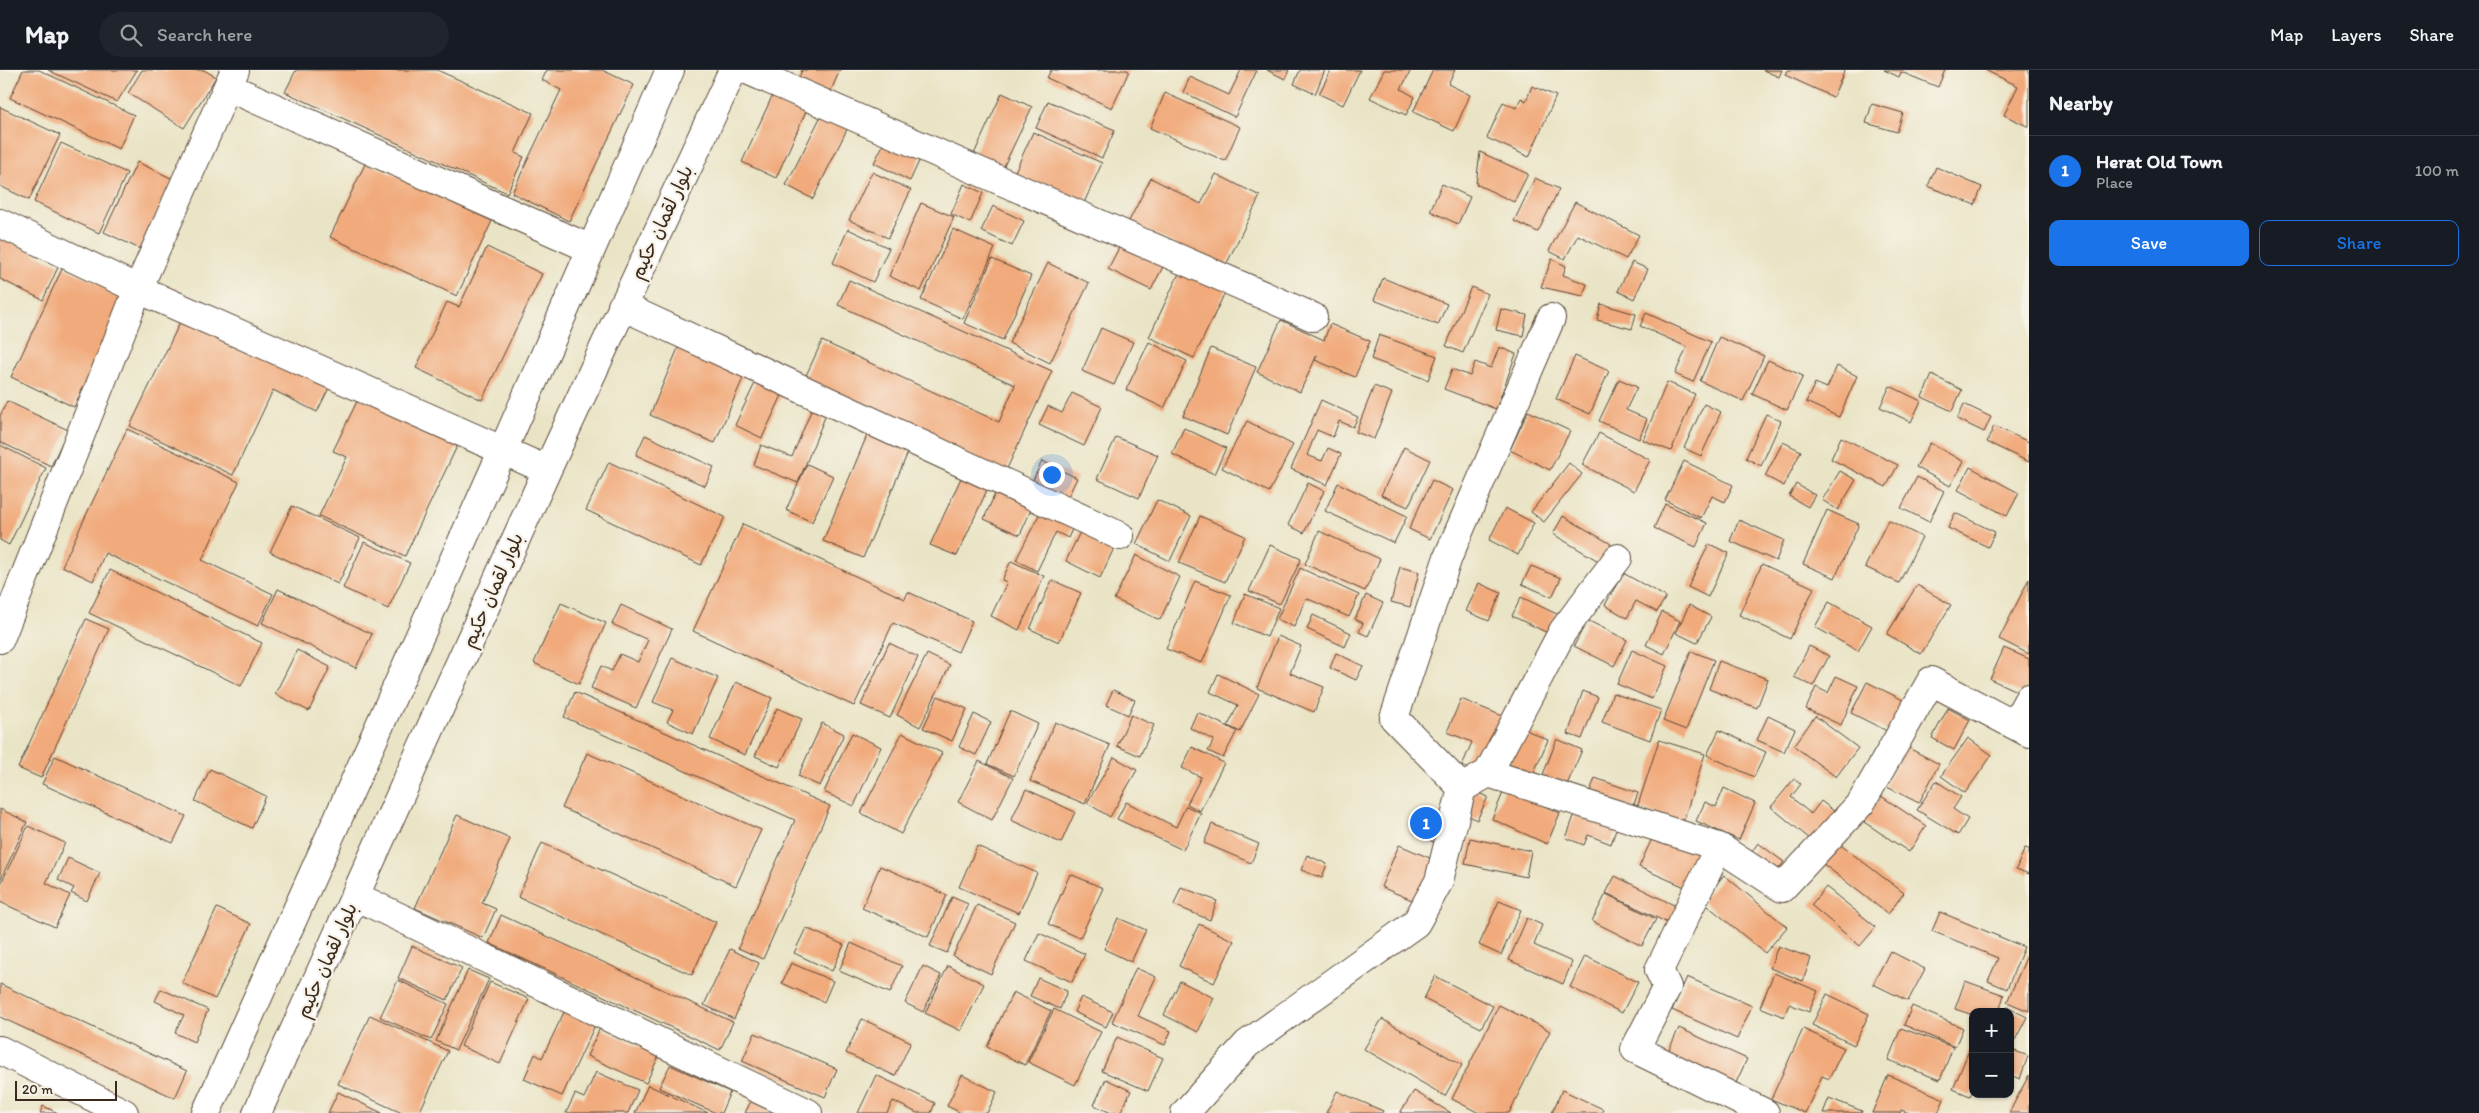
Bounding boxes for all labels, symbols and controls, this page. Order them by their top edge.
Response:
search box [99,12,449,57]
text: Map [25,20,69,49]
icon: search [117,21,145,49]
text: Search here [157,23,252,46]
text: Map [2270,24,2303,46]
text: Layers [2331,24,2381,46]
text: Share [2409,24,2454,46]
text: Nearby [2049,90,2113,115]
text: Herat Old Town [2096,150,2223,173]
street label: بلوار لقمان حکیم [625,161,701,284]
text: 1 [2061,161,2069,180]
text: 100 m [2415,161,2459,180]
text: Place [2096,173,2133,192]
button: Save [2049,220,2249,266]
button: Share [2259,220,2459,266]
your location [1039,462,1065,488]
street label: بلوار لقمان حکیم [457,529,531,652]
pin: 1 [1410,804,1442,842]
street label: بلوار لقمان حکیم [291,899,365,1022]
map controls [1969,1008,2014,1098]
button: + [1969,1008,2014,1053]
button: − [1969,1053,2014,1098]
scale bar [15,1078,118,1101]
text: 20 m [22,1081,53,1098]

